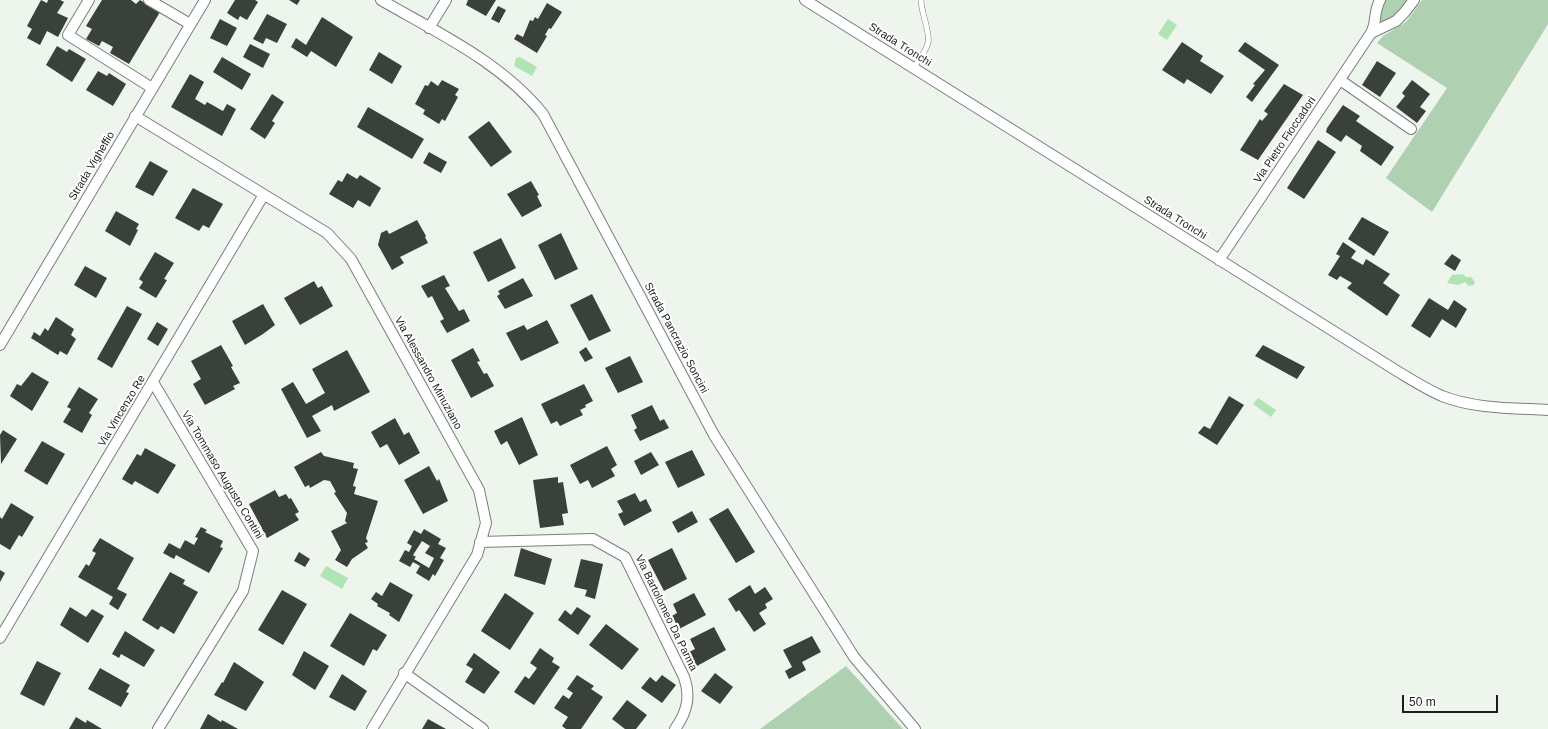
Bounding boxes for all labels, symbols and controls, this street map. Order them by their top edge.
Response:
street label: Strada Tronchi [866,20,934,70]
street label: Via Pietro Fioccadori [1251,94,1319,186]
street label: Strada Vigheffio [66,129,118,203]
street label: Strada Tronchi [1141,193,1209,243]
street label: Strada Pancrazio Soncini [641,280,711,396]
street label: Via Alessandro Minuziano [391,314,465,432]
street label: Via Vincenzo Re [96,373,148,449]
street label: Via Tommaso Augusto Contini [178,409,266,541]
street label: Via Bartolomeo Da Parma [632,553,700,673]
scale bar [1404,687,1500,713]
text: 50 m [1409,695,1436,709]

